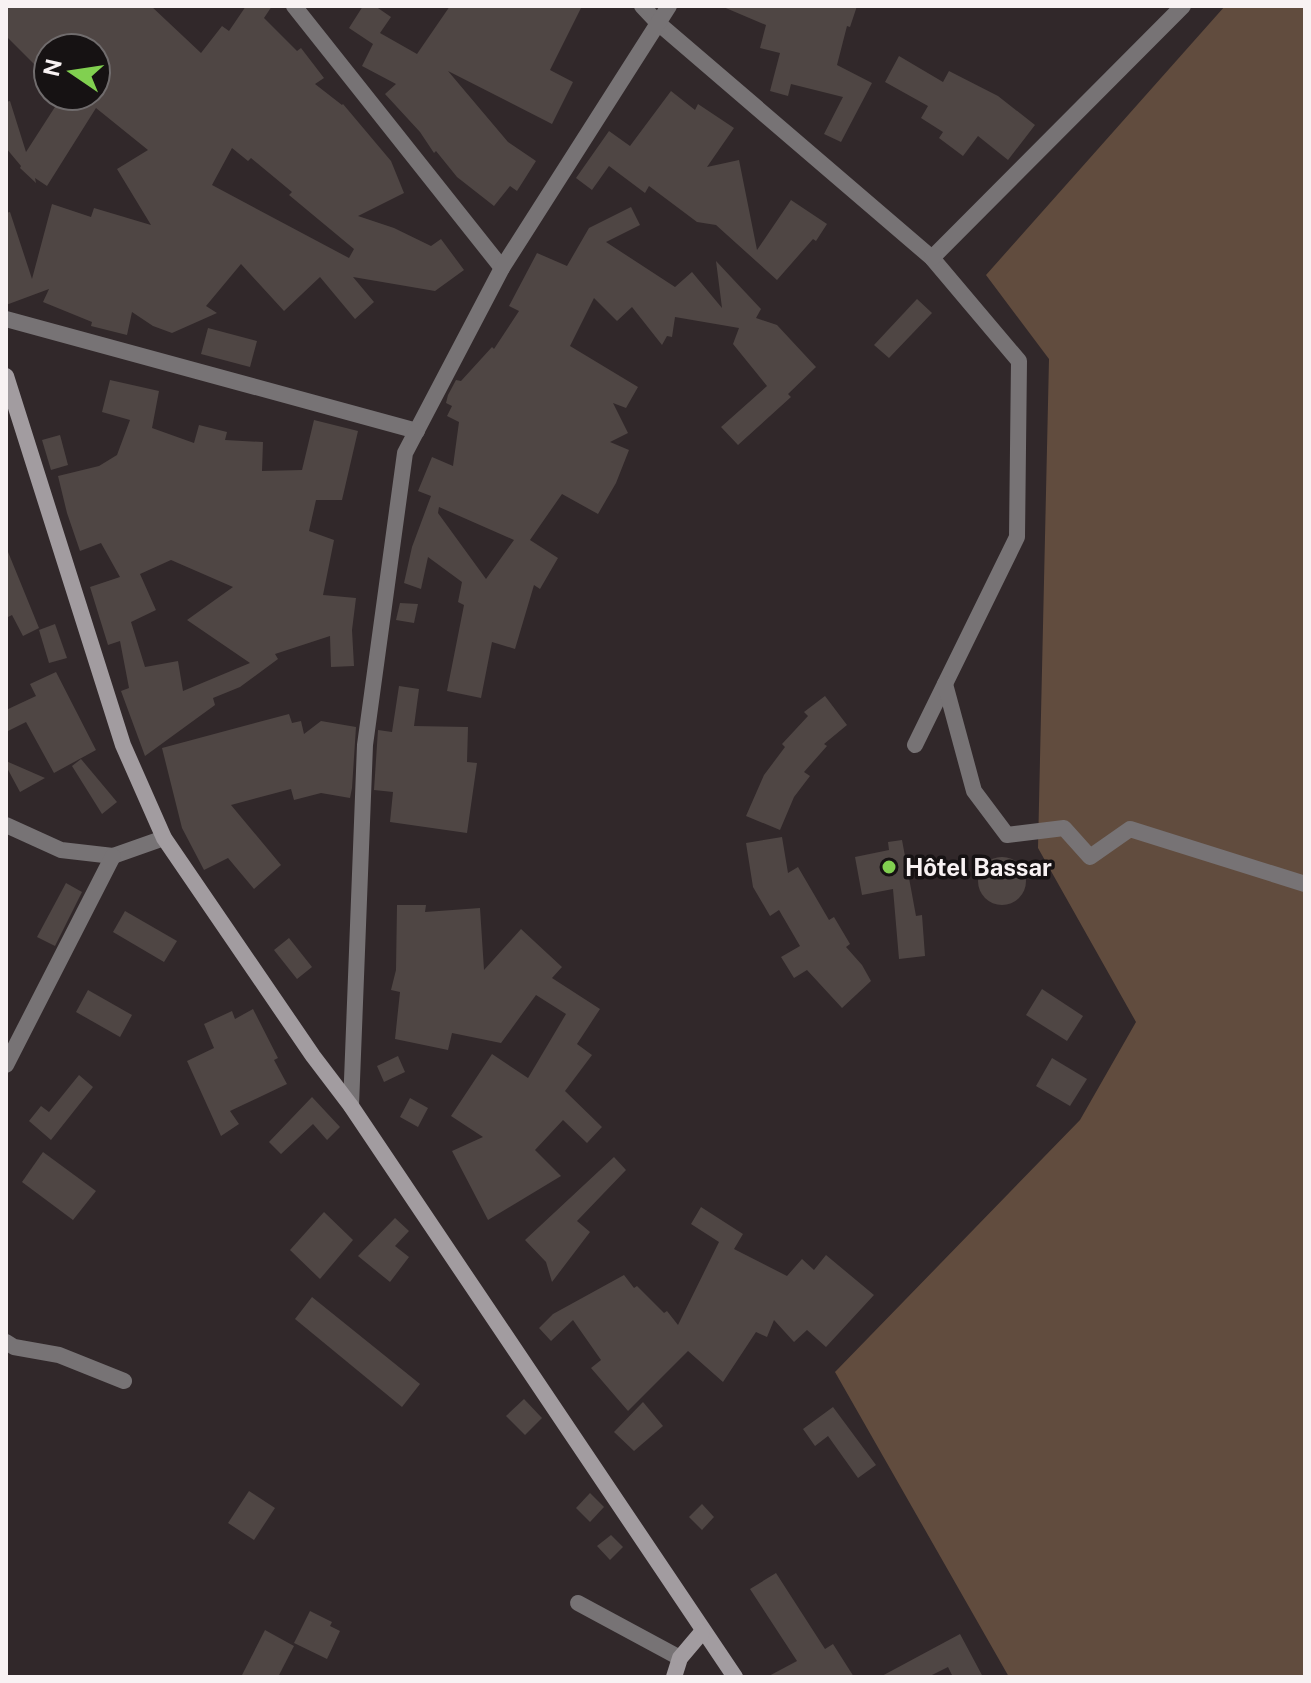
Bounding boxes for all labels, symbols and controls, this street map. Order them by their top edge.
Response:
north arrow [32,32,112,112]
text: N [38,56,67,79]
place label: Hôtel Bassar [905,853,1052,881]
marker: Hôtel Bassar [880,858,898,876]

